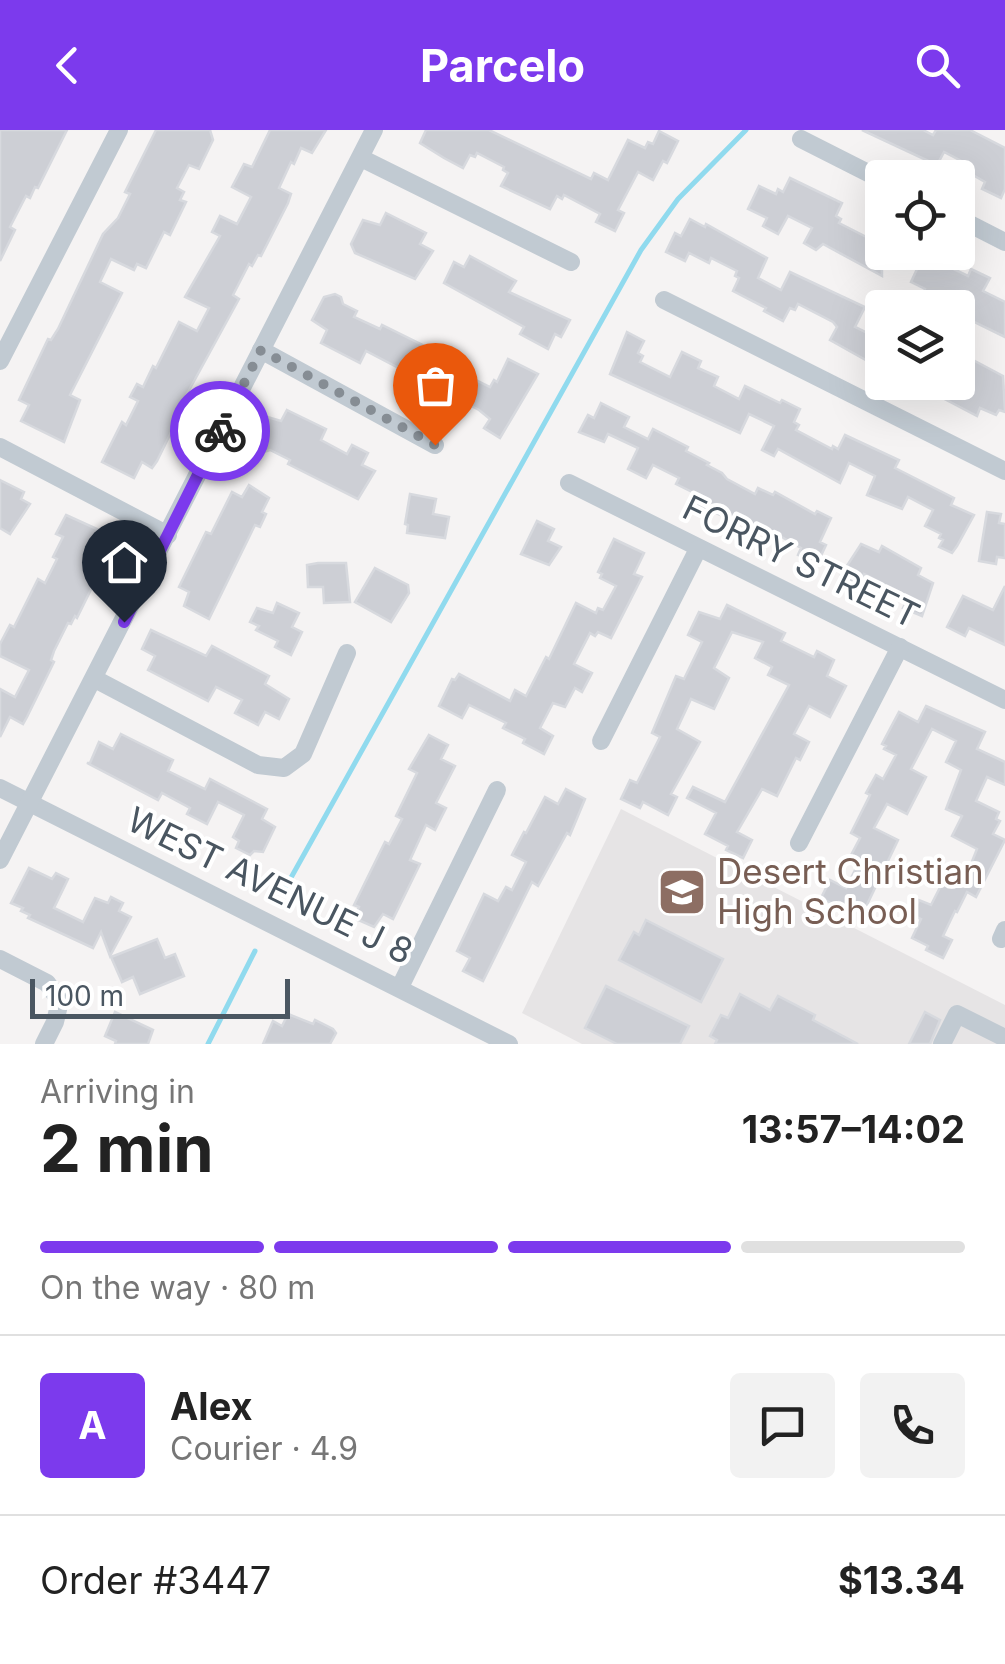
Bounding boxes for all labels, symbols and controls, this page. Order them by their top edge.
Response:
icon: back [40,38,95,93]
text: Parcelo [420,38,585,93]
icon: search [910,38,965,93]
map controls [865,160,975,400]
button: locate [865,160,975,270]
button: layers [865,290,975,400]
pin [393,343,478,446]
icon: bag [408,358,463,413]
courier [170,381,270,481]
icon: bike [193,404,248,459]
street label: FORRY STREET [677,486,926,636]
pin [82,520,167,623]
icon: home [97,535,152,590]
street label: WEST AVENUE J 8 [121,798,420,972]
place label: Desert Christian High School [717,850,984,932]
school or university icon: Desert Christian High School [656,866,708,918]
scale bar [30,974,290,1018]
text: 100 m [45,979,124,1013]
text: Arriving in [40,1072,195,1111]
text: 13:57–14:02 [742,1106,965,1152]
text: 2 min [40,1109,214,1188]
text: On the way · 80 m [40,1268,315,1307]
button: chat [730,1373,835,1478]
button: phone [860,1373,965,1478]
text: Alex [170,1383,253,1429]
text: A [78,1402,107,1448]
text: Courier · 4.9 [170,1429,358,1468]
text: Order #3447 [40,1557,271,1603]
text: $13.34 [838,1557,965,1603]

